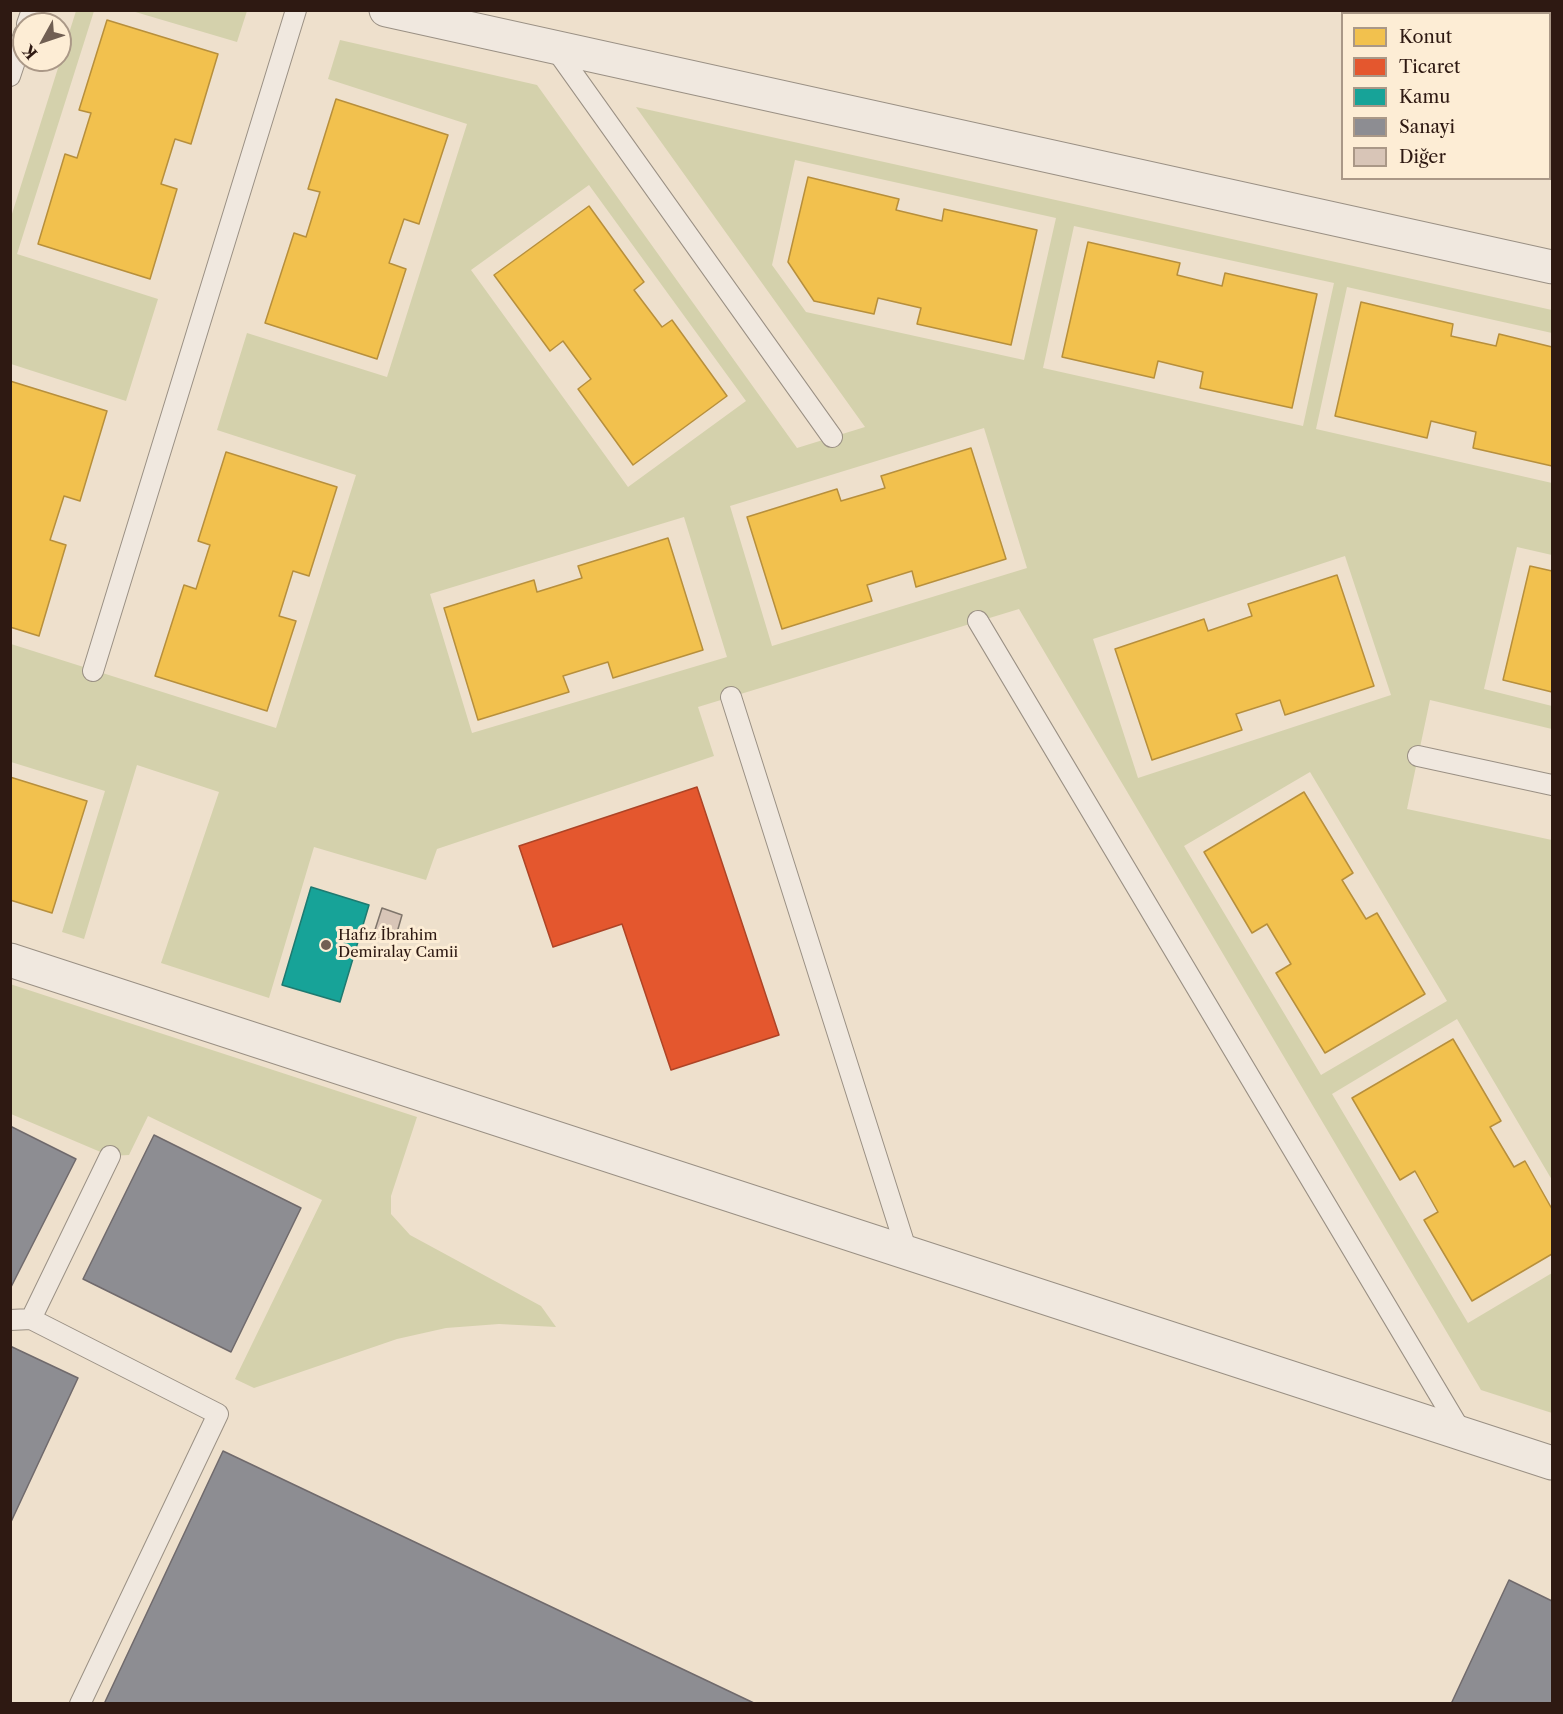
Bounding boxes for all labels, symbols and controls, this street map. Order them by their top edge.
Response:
north arrow [12,12,72,72]
legend [1341,12,1551,180]
text: Konut [1399,26,1452,48]
text: K [18,41,42,64]
text: Ticaret [1399,56,1460,78]
text: Kamu [1399,86,1450,108]
text: Sanayi [1399,116,1455,138]
text: Diğer [1399,146,1446,168]
place label: Hafız İbrahim Demiralay Camii [338,927,458,962]
marker: Hafız İbrahim Demiralay Camii [319,938,333,952]

